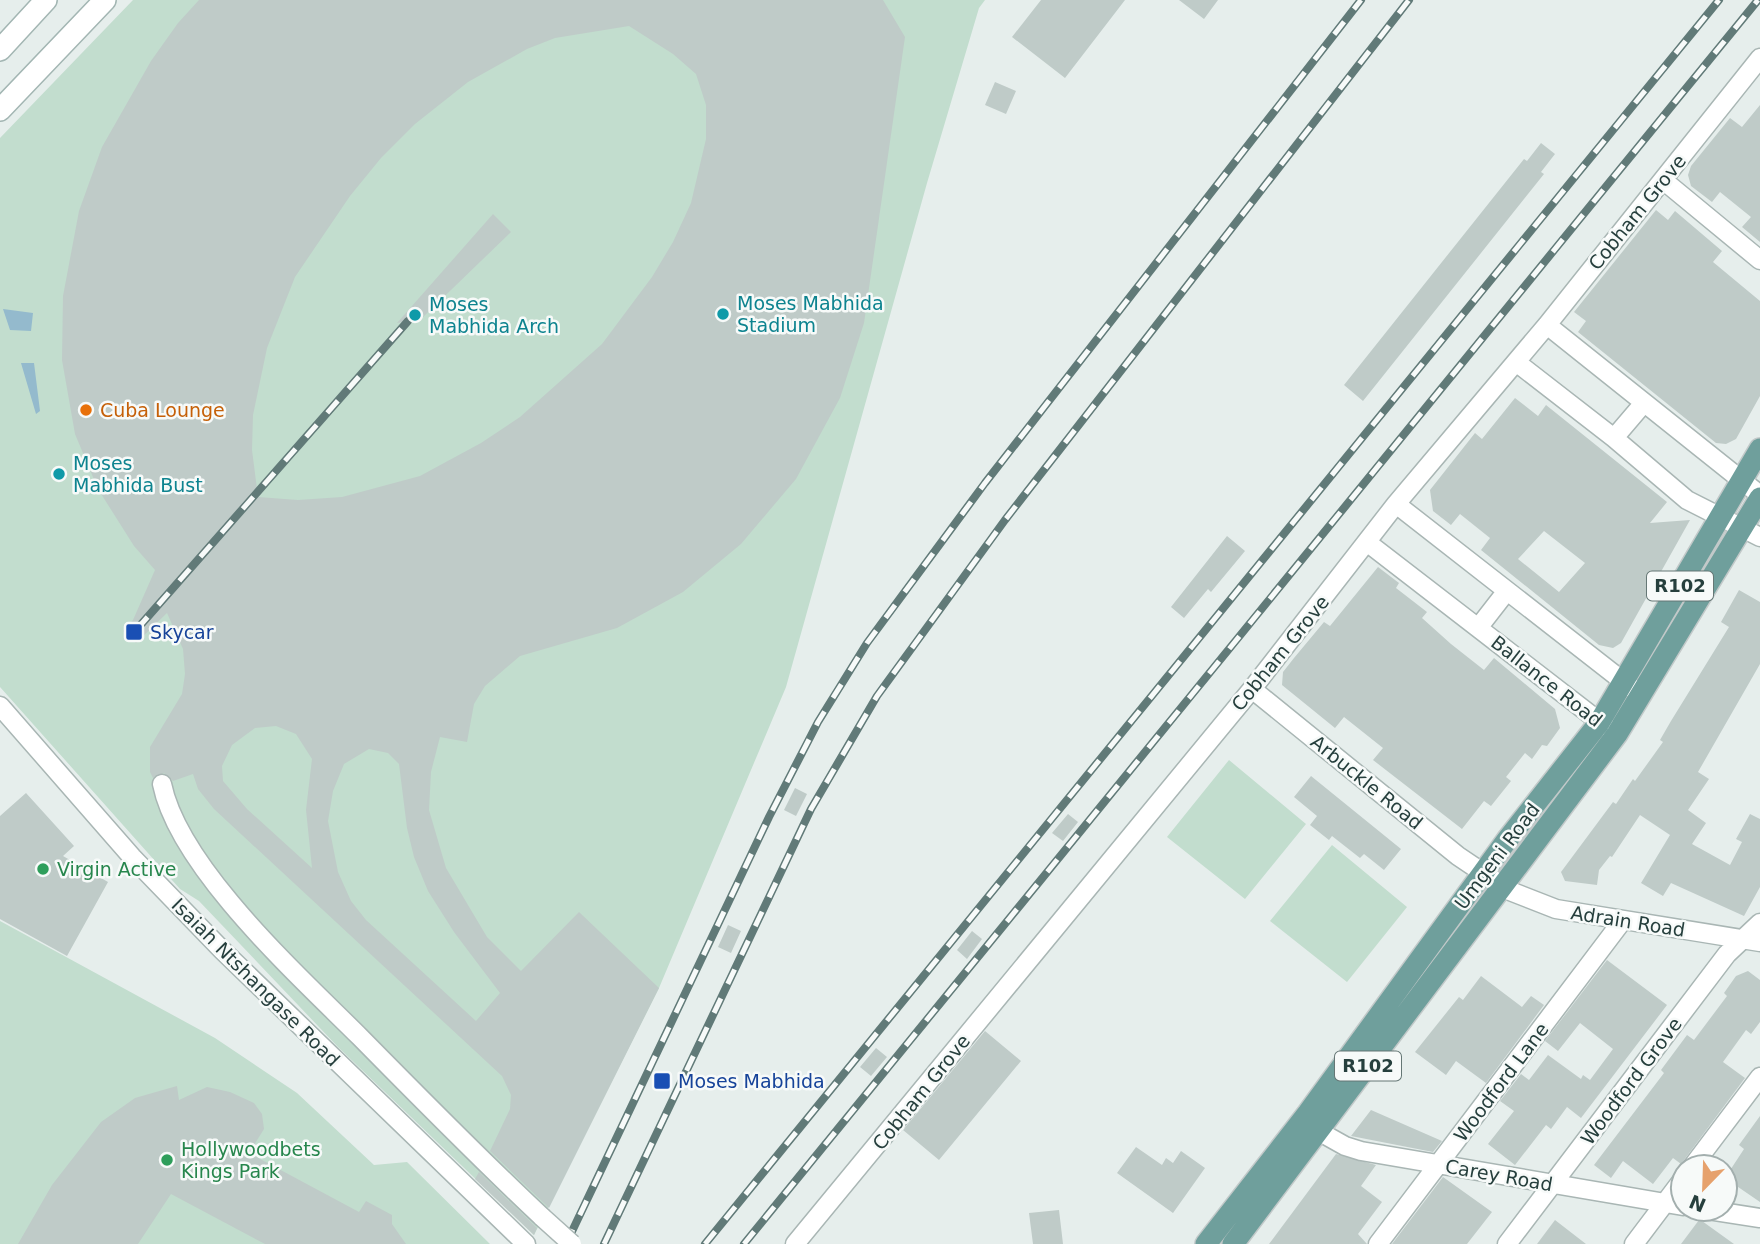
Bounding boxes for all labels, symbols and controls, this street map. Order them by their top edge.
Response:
street label: Cobham Grove [1584,150,1690,274]
place label: Moses Mabhida Stadium [737,292,884,336]
place label: Moses Mabhida Arch [429,293,559,337]
marker: Moses Mabhida Stadium [715,306,731,322]
marker: Moses Mabhida Arch [407,307,423,323]
place label: Cuba Lounge [100,399,225,421]
marker: Cuba Lounge [78,402,94,418]
place label: Moses Mabhida Bust [73,452,203,496]
marker: Moses Mabhida Bust [51,466,67,482]
road number: R102 [1647,572,1713,600]
street label: Cobham Grove [1227,591,1333,715]
place label: Skycar [150,621,214,643]
marker: Skycar [124,622,144,642]
street label: Ballance Road [1487,631,1607,731]
street label: Arbuckle Road [1307,730,1427,834]
street label: Umgeni Road [1450,799,1544,913]
place label: Virgin Active [57,858,177,880]
marker: Virgin Active [35,861,51,877]
street label: Isaiah Ntshangase Road [167,893,345,1071]
street label: Adrain Road [1569,901,1687,941]
street label: Woodford Grove [1576,1013,1686,1149]
street label: Woodford Lane [1449,1018,1553,1146]
street label: Cobham Grove [868,1030,974,1154]
road number: R102 [1335,1051,1401,1080]
place label: Moses Mabhida [678,1070,825,1092]
marker: Moses Mabhida [652,1071,672,1091]
place label: Hollywoodbets Kings Park [181,1138,321,1182]
marker: Hollywoodbets Kings Park [159,1152,175,1168]
north arrow [1669,1153,1739,1223]
street label: Carey Road [1443,1155,1555,1195]
text: N [1686,1190,1709,1217]

